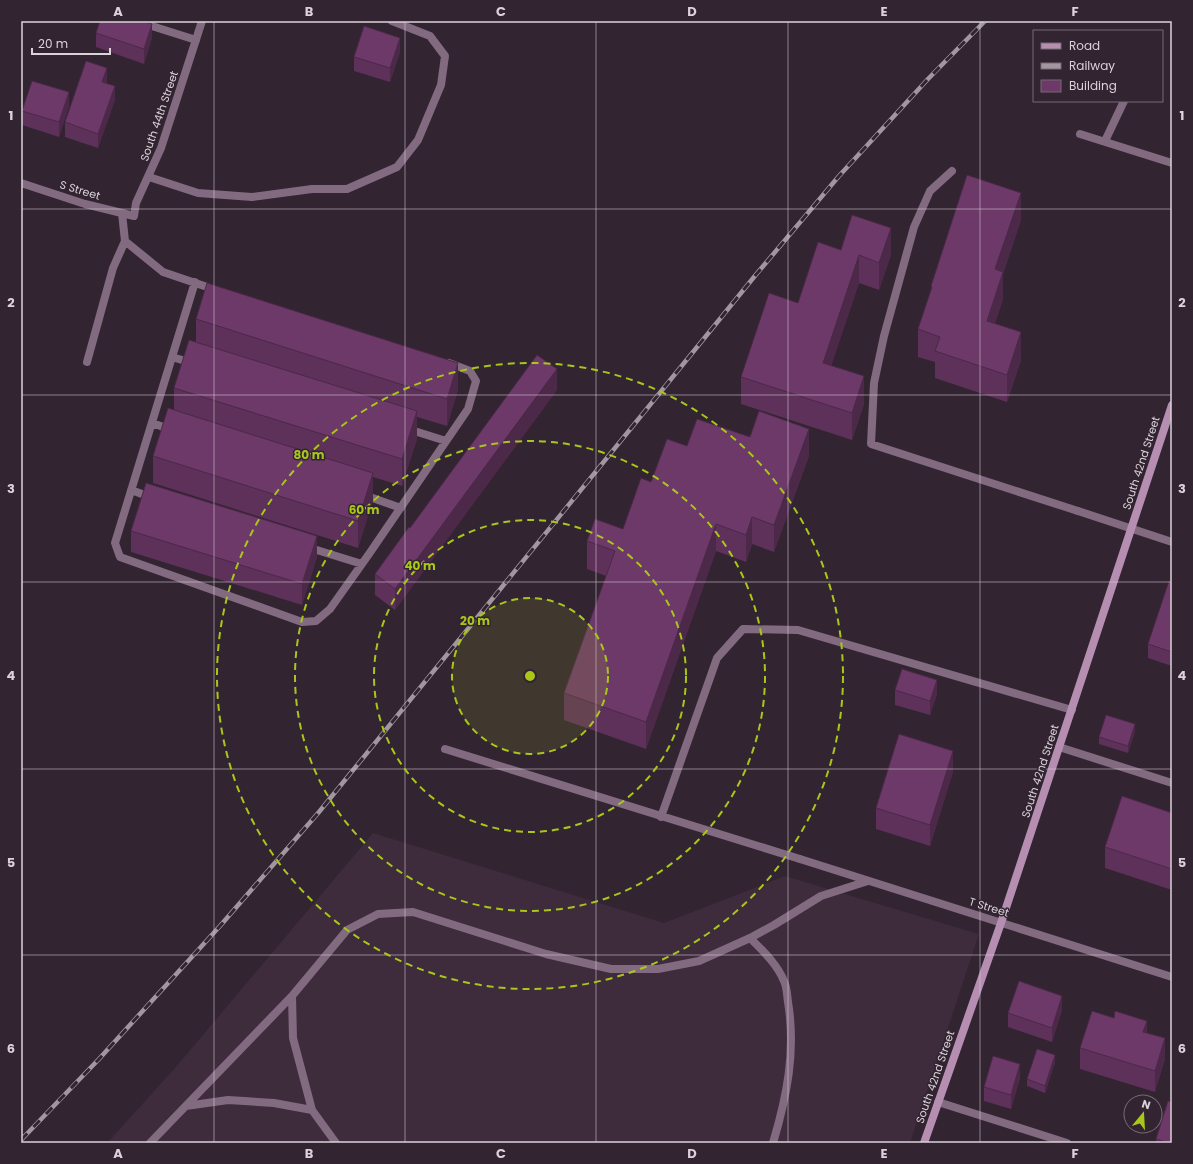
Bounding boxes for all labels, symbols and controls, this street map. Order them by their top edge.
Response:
text: A [113,2,123,21]
text: B [305,2,314,21]
text: C [496,2,506,21]
text: D [687,2,697,21]
text: E [880,2,888,21]
text: F [1071,2,1079,21]
scale bar [32,30,110,56]
legend [1033,30,1163,102]
text: 20 m [38,35,68,52]
text: Road [1069,37,1100,54]
text: Railway [1069,57,1115,74]
street label: South 44th Street [136,69,182,163]
text: Building [1069,77,1117,94]
text: 1 [9,106,13,125]
text: 1 [1180,106,1184,125]
street label: S Street [58,176,102,204]
text: 2 [7,293,15,312]
text: 2 [1178,293,1186,312]
street label: South 42nd Street [1118,414,1164,512]
text: 80 m [294,446,325,463]
text: 3 [7,479,15,498]
text: 3 [1178,479,1186,498]
text: 60 m [349,501,380,518]
text: 40 m [404,557,436,574]
text: 20 m [460,612,490,629]
text: 4 [7,666,16,685]
text: 4 [1178,666,1187,685]
centre of rings [523,669,537,683]
street label: South 42nd Street [1017,722,1063,820]
text: 5 [7,853,15,872]
text: 5 [1178,853,1186,872]
street label: T Street [967,893,1011,921]
street label: South 42nd Street [912,1028,958,1126]
text: 6 [7,1039,15,1058]
text: 6 [1178,1039,1186,1058]
north arrow [1123,1094,1163,1134]
text: N [1140,1096,1153,1113]
text: A [113,1144,123,1163]
text: B [305,1144,314,1163]
text: C [496,1144,506,1163]
text: D [687,1144,697,1163]
text: E [880,1144,888,1163]
text: F [1071,1144,1079,1163]

